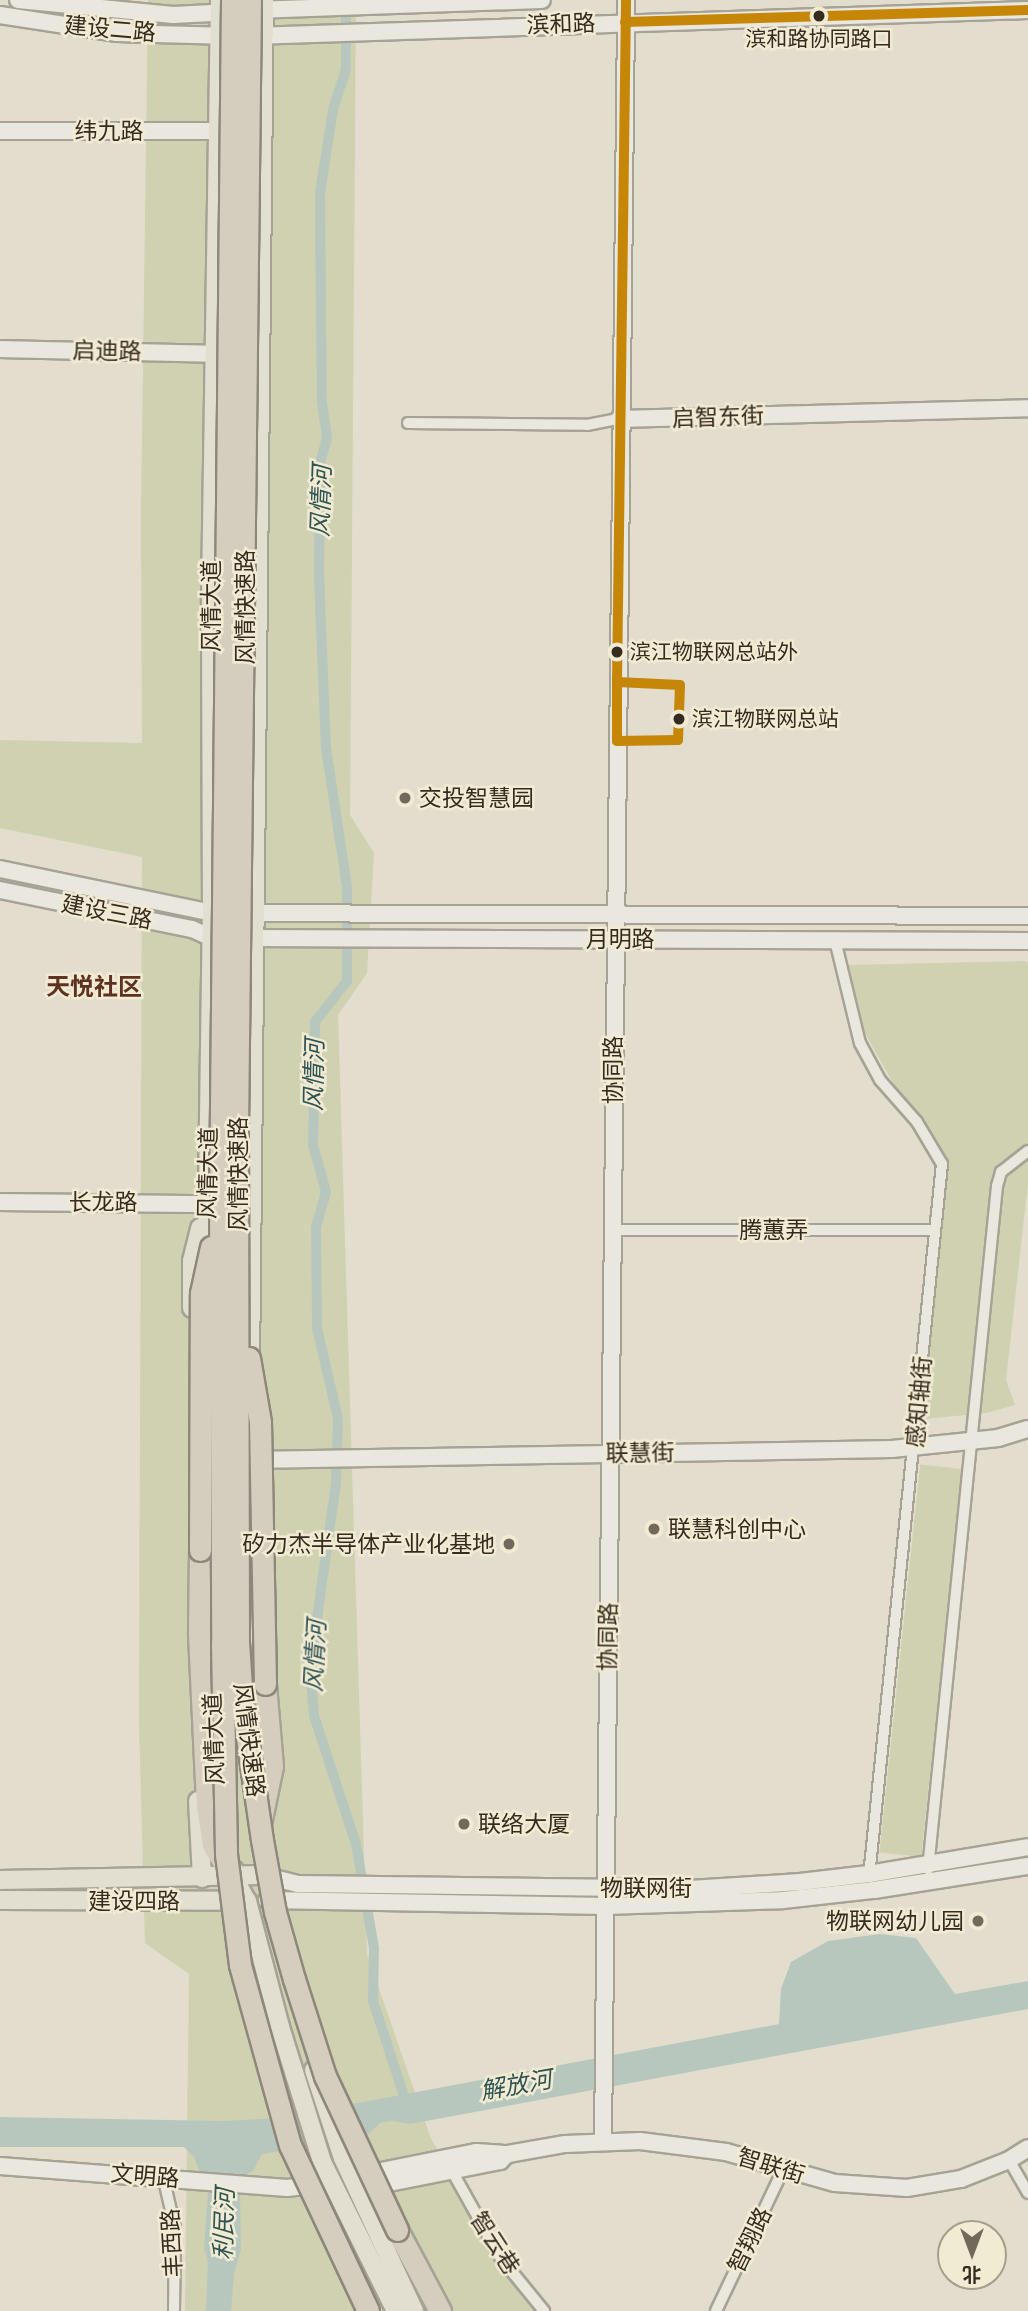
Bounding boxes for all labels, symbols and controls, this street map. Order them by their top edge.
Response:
street label: 滨和路 [526,9,596,39]
marker: 滨和路协同路口 [812,9,826,23]
street label: 建设二路 [63,11,157,47]
place label: 滨和路协同路口 [746,26,892,52]
street label: 纬九路 [75,117,143,145]
street label: 启迪路 [72,337,142,365]
street label: 启智东街 [672,402,764,432]
water label: 风情河 [305,465,337,537]
street label: 风情快速路 [231,550,259,664]
street label: 风情大道 [197,560,225,652]
place label: 滨江物联网总站外 [630,639,798,665]
marker: 滨江物联网总站外 [610,645,624,659]
place label: 滨江物联网总站 [692,706,839,732]
marker: 滨江物联网总站 [672,712,686,726]
place label: 交投智慧园 [419,784,534,812]
marker: 交投智慧园 [397,790,413,806]
street label: 建设三路 [59,890,155,934]
street label: 月明路 [586,925,654,953]
district label: 天悦社区 [46,973,142,1001]
street label: 协同路 [599,1036,627,1104]
water label: 风情河 [299,1039,329,1111]
street label: 风情快速路 [224,1117,252,1231]
street label: 风情大道 [193,1127,223,1219]
street label: 长龙路 [69,1188,137,1216]
street label: 腾蕙弄 [740,1216,808,1244]
street label: 感知轴街 [901,1355,937,1449]
street label: 联慧街 [605,1439,675,1467]
place label: 联慧科创中心 [668,1515,806,1543]
marker: 联慧科创中心 [646,1521,662,1537]
place label: 矽力杰半导体产业化基地 [242,1530,495,1558]
marker: 矽力杰半导体产业化基地 [501,1536,517,1552]
street label: 协同路 [594,1602,622,1672]
water label: 风情河 [299,1619,331,1693]
street label: 风情快速路 [228,1681,270,1799]
street label: 风情大道 [199,1693,229,1785]
place label: 联络大厦 [478,1810,570,1838]
marker: 联络大厦 [456,1816,472,1832]
street label: 物联网街 [600,1874,692,1902]
street label: 建设四路 [88,1887,180,1915]
place label: 物联网幼儿园 [826,1907,964,1935]
marker: 物联网幼儿园 [970,1913,986,1929]
water label: 解放河 [478,2065,554,2105]
street label: 智联街 [734,2143,808,2189]
street label: 文明路 [109,2159,181,2193]
water label: 利民河 [208,2188,240,2260]
street label: 智翔路 [722,2203,778,2277]
street label: 智云巷 [465,2207,525,2279]
street label: 丰西路 [156,2208,188,2278]
north arrow [937,2220,1007,2290]
text: 北 [963,2263,982,2286]

